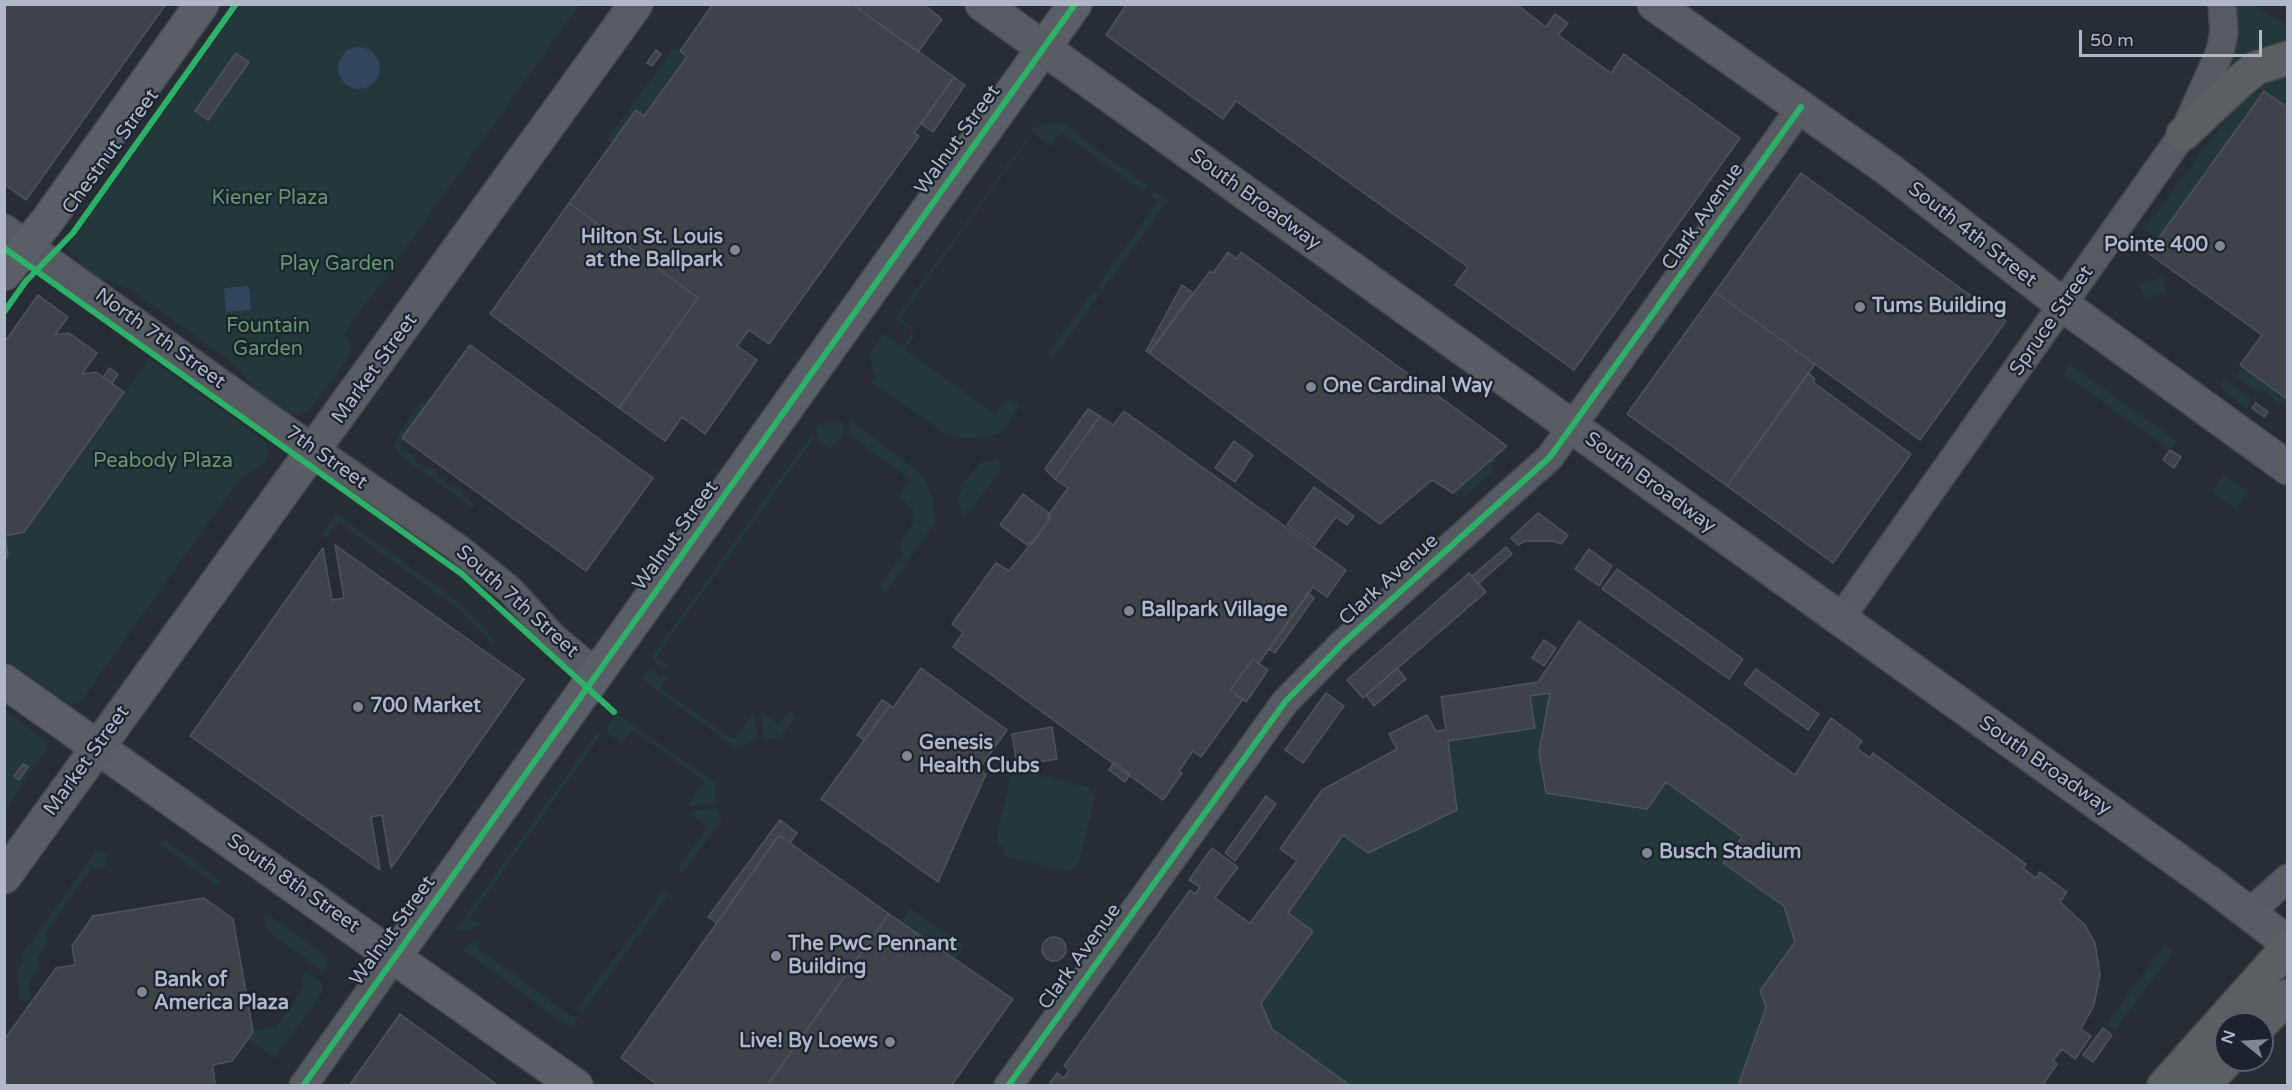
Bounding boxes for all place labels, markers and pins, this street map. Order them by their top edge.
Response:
place label: Hilton St. Louis at the Ballpark [581,226,723,273]
place label: Pointe 400 [2104,234,2208,258]
marker: Pointe 400 [2213,239,2227,253]
marker: Hilton St. Louis at the Ballpark [728,243,742,257]
place label: Tums Building [1872,295,2007,319]
marker: Tums Building [1853,300,1867,314]
place label: One Cardinal Way [1323,375,1493,399]
marker: One Cardinal Way [1304,380,1318,394]
place label: Ballpark Village [1141,599,1287,623]
marker: Ballpark Village [1122,604,1136,618]
place label: 700 Market [370,695,481,719]
marker: 700 Market [351,700,365,714]
place label: Genesis Health Clubs [919,732,1040,779]
marker: Genesis Health Clubs [900,749,914,763]
place label: Busch Stadium [1659,841,1801,865]
marker: Busch Stadium [1640,846,1654,860]
place label: The PwC Pennant Building [788,933,957,980]
marker: The PwC Pennant Building [769,949,783,963]
place label: Bank of America Plaza [154,969,289,1016]
marker: Bank of America Plaza [135,985,149,999]
place label: Live! By Loews [739,1030,878,1054]
marker: Live! By Loews [883,1035,897,1049]

